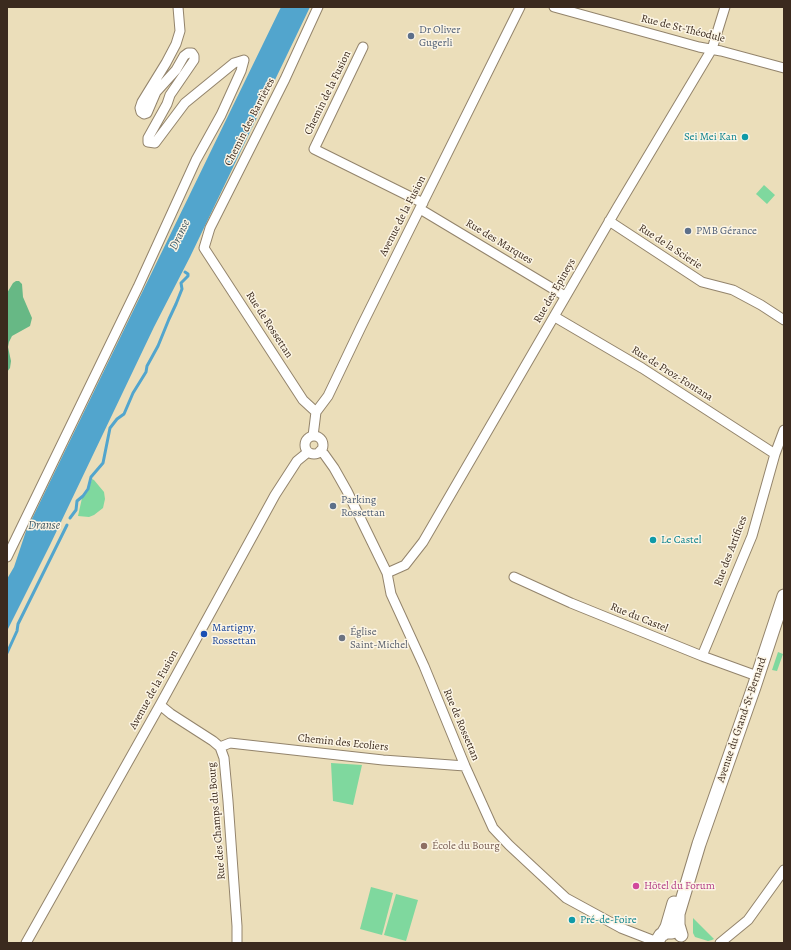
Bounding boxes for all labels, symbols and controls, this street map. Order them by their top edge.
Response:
street label: Rue de St-Théodule [640,12,726,46]
place label: Dr Oliver Gugerli [419,23,460,49]
marker: Dr Oliver Gugerli [406,31,416,41]
street label: Chemin de la Fusion [302,49,354,137]
street label: Chemin des Barrières [222,76,278,168]
place label: Sei Mei Kan [684,130,737,144]
marker: Sei Mei Kan [740,132,750,142]
street label: Avenue de la Fusion [377,174,429,258]
water label: Dranse [167,217,193,253]
street label: Rue des Marques [463,217,535,267]
street label: Rue de la Scierie [636,222,704,272]
place label: PMB Gérance [696,224,757,238]
marker: PMB Gérance [683,226,693,236]
street label: Rue des Epineys [531,256,579,326]
street label: Rue de Rossettan [243,289,295,361]
street label: Rue de Proz-Fontana [629,344,715,404]
place label: Parking Rossettan [341,493,385,519]
marker: Parking Rossettan [328,501,338,511]
street label: Rue des Artifices [712,514,750,588]
water label: Dranse [28,519,60,533]
place label: Le Castel [661,533,701,547]
marker: Le Castel [648,535,658,545]
street label: Rue du Castel [608,600,670,636]
place label: Martigny, Rossettan [212,621,256,647]
place label: Église Saint-Michel [350,625,408,651]
marker: Martigny, Rossettan [199,629,209,639]
marker: Église Saint-Michel [337,633,347,643]
street label: Avenue de la Fusion [127,648,181,732]
street label: Avenue du Grand-St-Bernard [714,656,770,784]
street label: Rue de Rossettan [440,687,482,763]
street label: Chemin des Ecoliers [297,732,389,754]
street label: Rue des Champs du Bourg [205,762,229,880]
place label: École du Bourg [432,839,500,853]
marker: École du Bourg [419,841,429,851]
place label: Hôtel du Forum [644,879,715,893]
marker: Hôtel du Forum [631,881,641,891]
place label: Pré-de-Foire [580,913,637,927]
marker: Pré-de-Foire [567,915,577,925]

